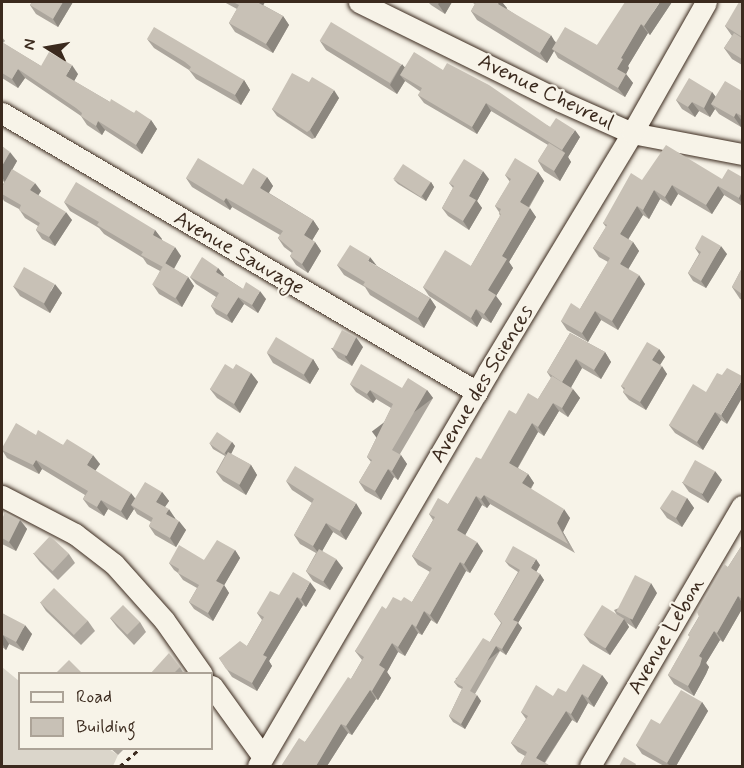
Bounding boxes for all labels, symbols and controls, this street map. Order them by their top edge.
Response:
north arrow [18,18,78,78]
text: N [19,37,41,52]
street label: Avenue Chevreul [472,47,620,137]
street label: Avenue Sauvage [170,206,308,300]
street label: Avenue des Sciences [423,298,541,470]
street label: Avenue Lebon [622,572,710,700]
legend [18,672,213,750]
text: Road [76,685,112,709]
text: Building [76,715,136,739]

